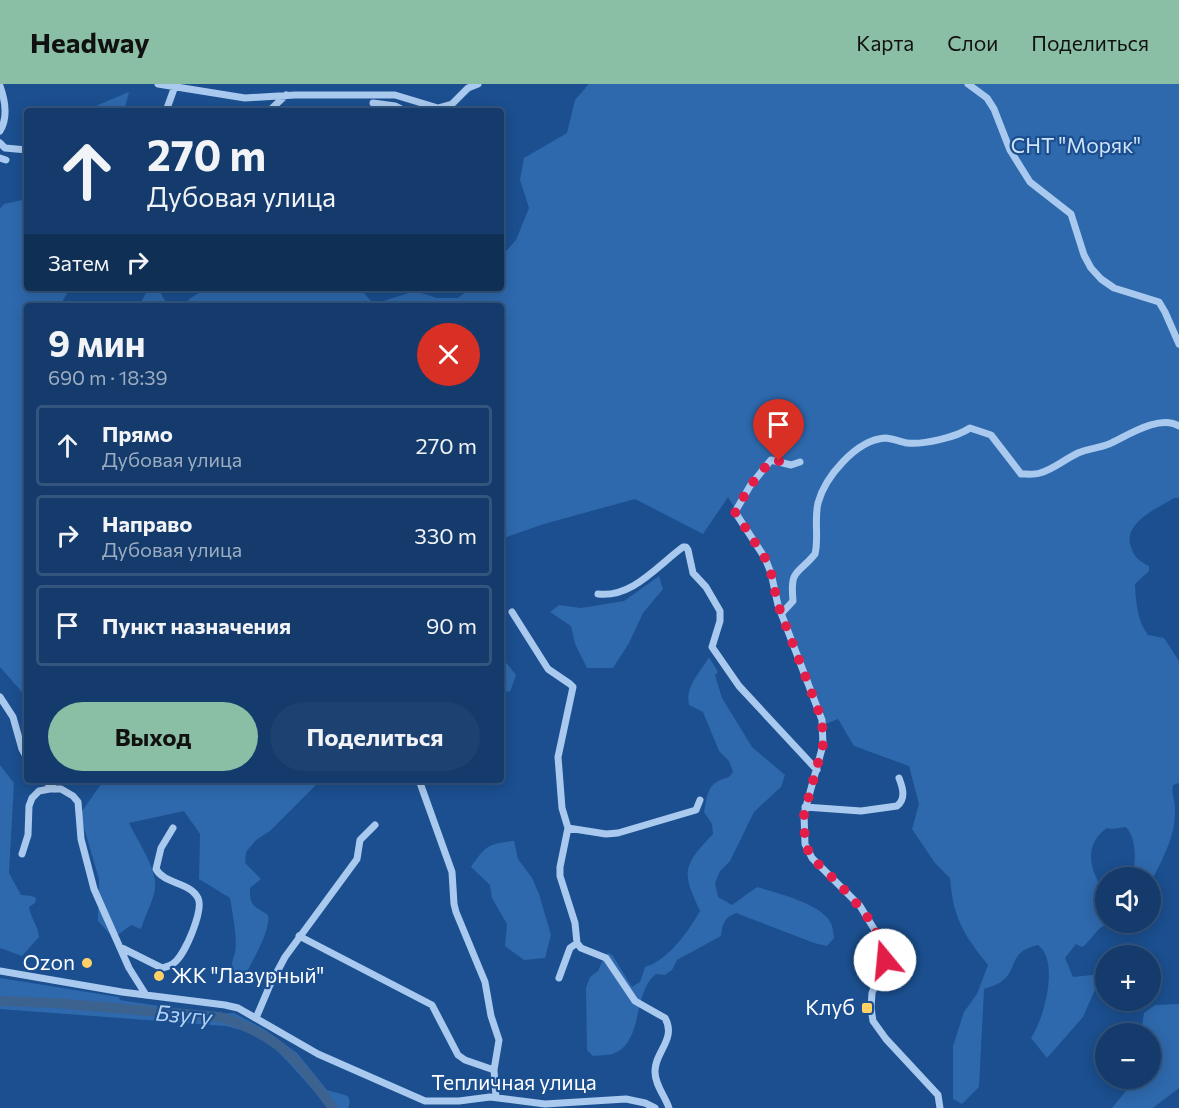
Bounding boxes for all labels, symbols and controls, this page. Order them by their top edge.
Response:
text: Headway [30,25,150,59]
text: Карта [856,30,914,55]
text: Слои [947,30,998,55]
text: Поделиться [1031,30,1149,55]
text: 270 m [147,128,266,180]
icon: ahead [48,132,126,210]
park label: СНТ "Моряк" [1011,132,1141,157]
text: Дубовая улица [147,180,336,213]
icon: right [121,246,154,279]
text: Затем [48,249,109,276]
text: 9 мин [48,320,146,364]
button: close [417,323,480,386]
text: 690 m · 18:39 [48,365,168,389]
pin [753,399,804,461]
icon: arrive [762,408,795,441]
text: Прямо [102,420,173,447]
icon: ahead [51,429,84,462]
text: 270 m [416,432,477,459]
text: Дубовая улица [102,447,242,471]
text: Направо [102,510,192,537]
icon: right [51,519,84,552]
text: 330 m [414,522,477,549]
text: Дубовая улица [102,537,242,561]
icon: arrive [51,609,84,642]
text: Пункт назначения [102,612,291,639]
text: 90 m [426,612,477,639]
button: Выход [48,702,258,771]
button: Поделиться [270,702,480,771]
map controls [1095,867,1161,1089]
button: sound [1095,867,1161,933]
position arrow [853,928,917,992]
button: + [1095,945,1161,1011]
place label: Ozon [23,949,75,974]
marker: Ozon [80,956,94,970]
place label: ЖК "Лазурный" [171,962,324,987]
marker: ЖК "Лазурный" [152,969,166,983]
place label: Клуб [805,994,855,1019]
water label: Бзугу [155,999,214,1030]
marker: Клуб [860,1001,874,1015]
button: − [1095,1023,1161,1089]
street label: Тепличная улица [431,1069,597,1094]

